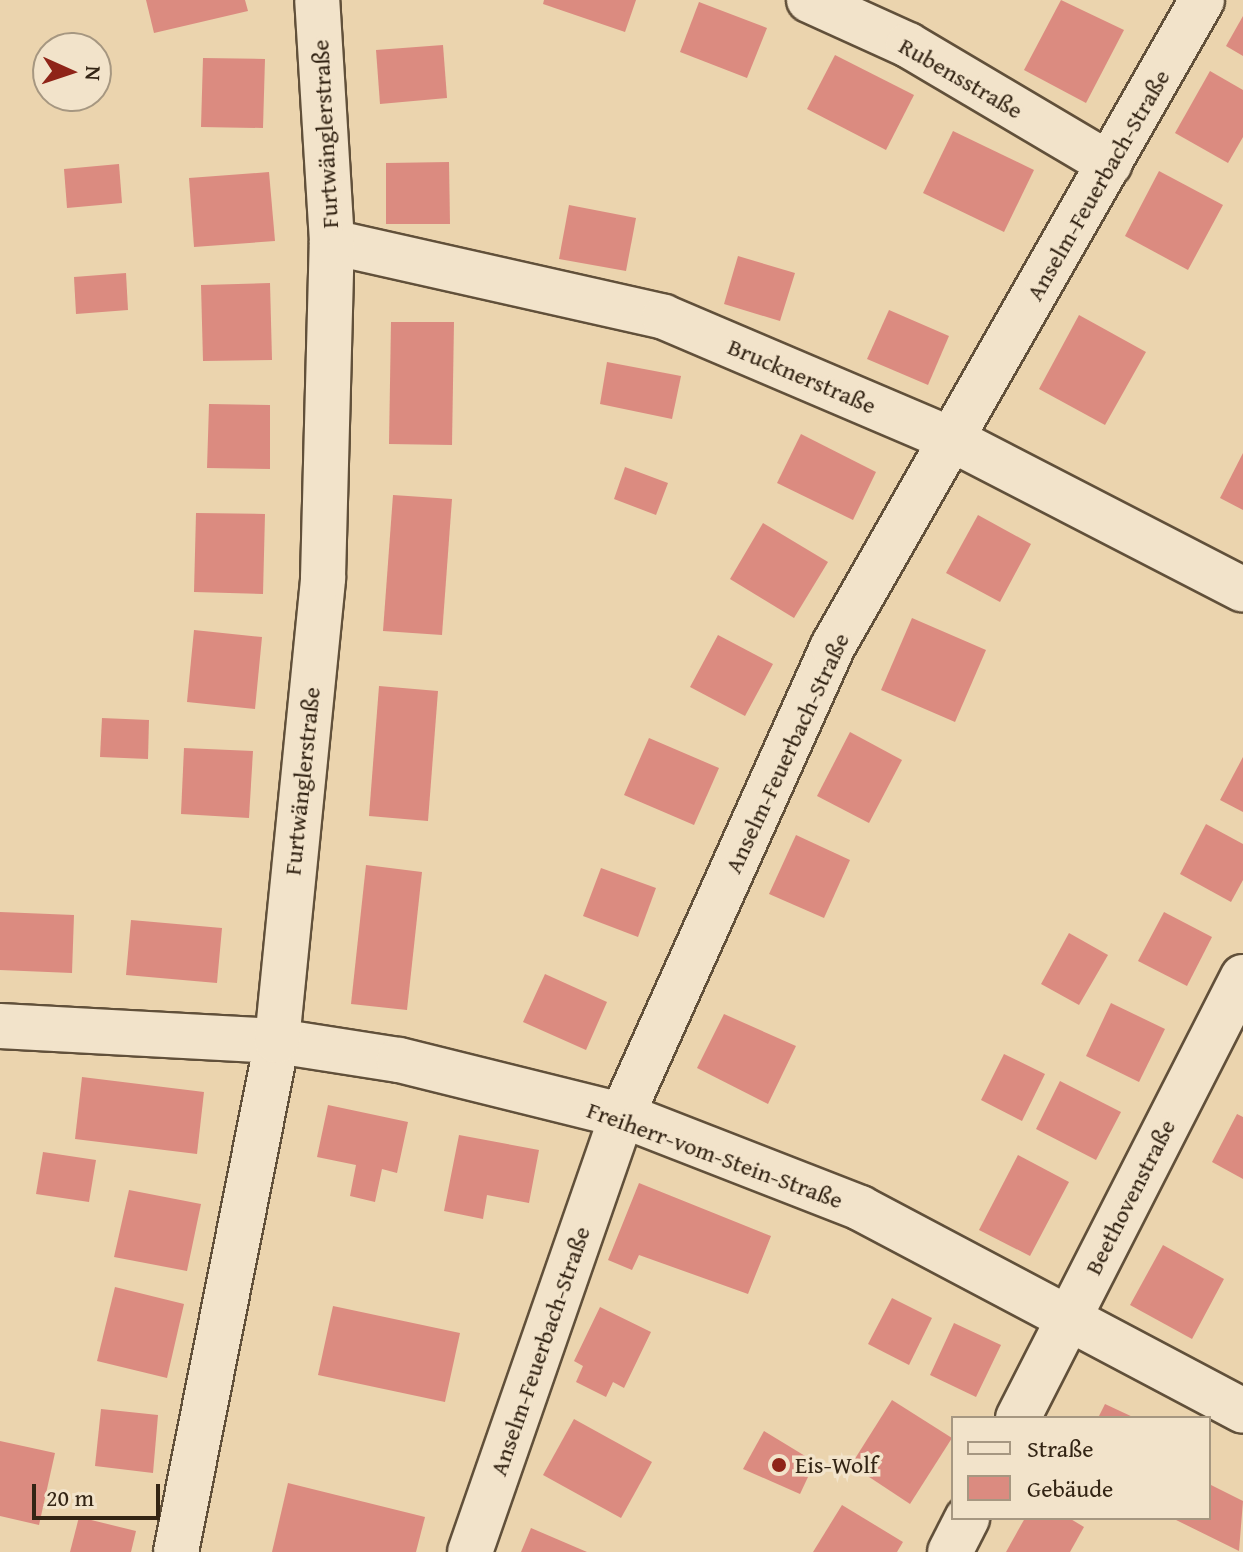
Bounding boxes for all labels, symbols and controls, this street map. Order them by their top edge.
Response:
street label: Rubensstraße [894,31,1028,125]
north arrow [32,32,112,112]
street label: Furtwänglerstraße [306,39,344,229]
street label: Anselm-Feuerbach-Straße [1020,64,1176,306]
text: N [78,65,110,81]
street label: Brucknerstraße [724,332,880,420]
street label: Anselm-Feuerbach-Straße [719,628,855,878]
street label: Furtwänglerstraße [278,685,326,877]
street label: Freiherr-vom-Stein-Straße [583,1095,847,1215]
street label: Beethovenstraße [1079,1115,1181,1279]
street label: Anselm-Feuerbach-Straße [484,1223,596,1479]
legend [951,1416,1211,1520]
text: Straße [1027,1431,1094,1466]
place label: Eis-Wolf [795,1451,878,1479]
marker: Eis-Wolf [770,1456,788,1474]
scale bar [36,1468,164,1518]
text: Gebäude [1027,1471,1113,1506]
text: 20 m [46,1480,94,1515]

